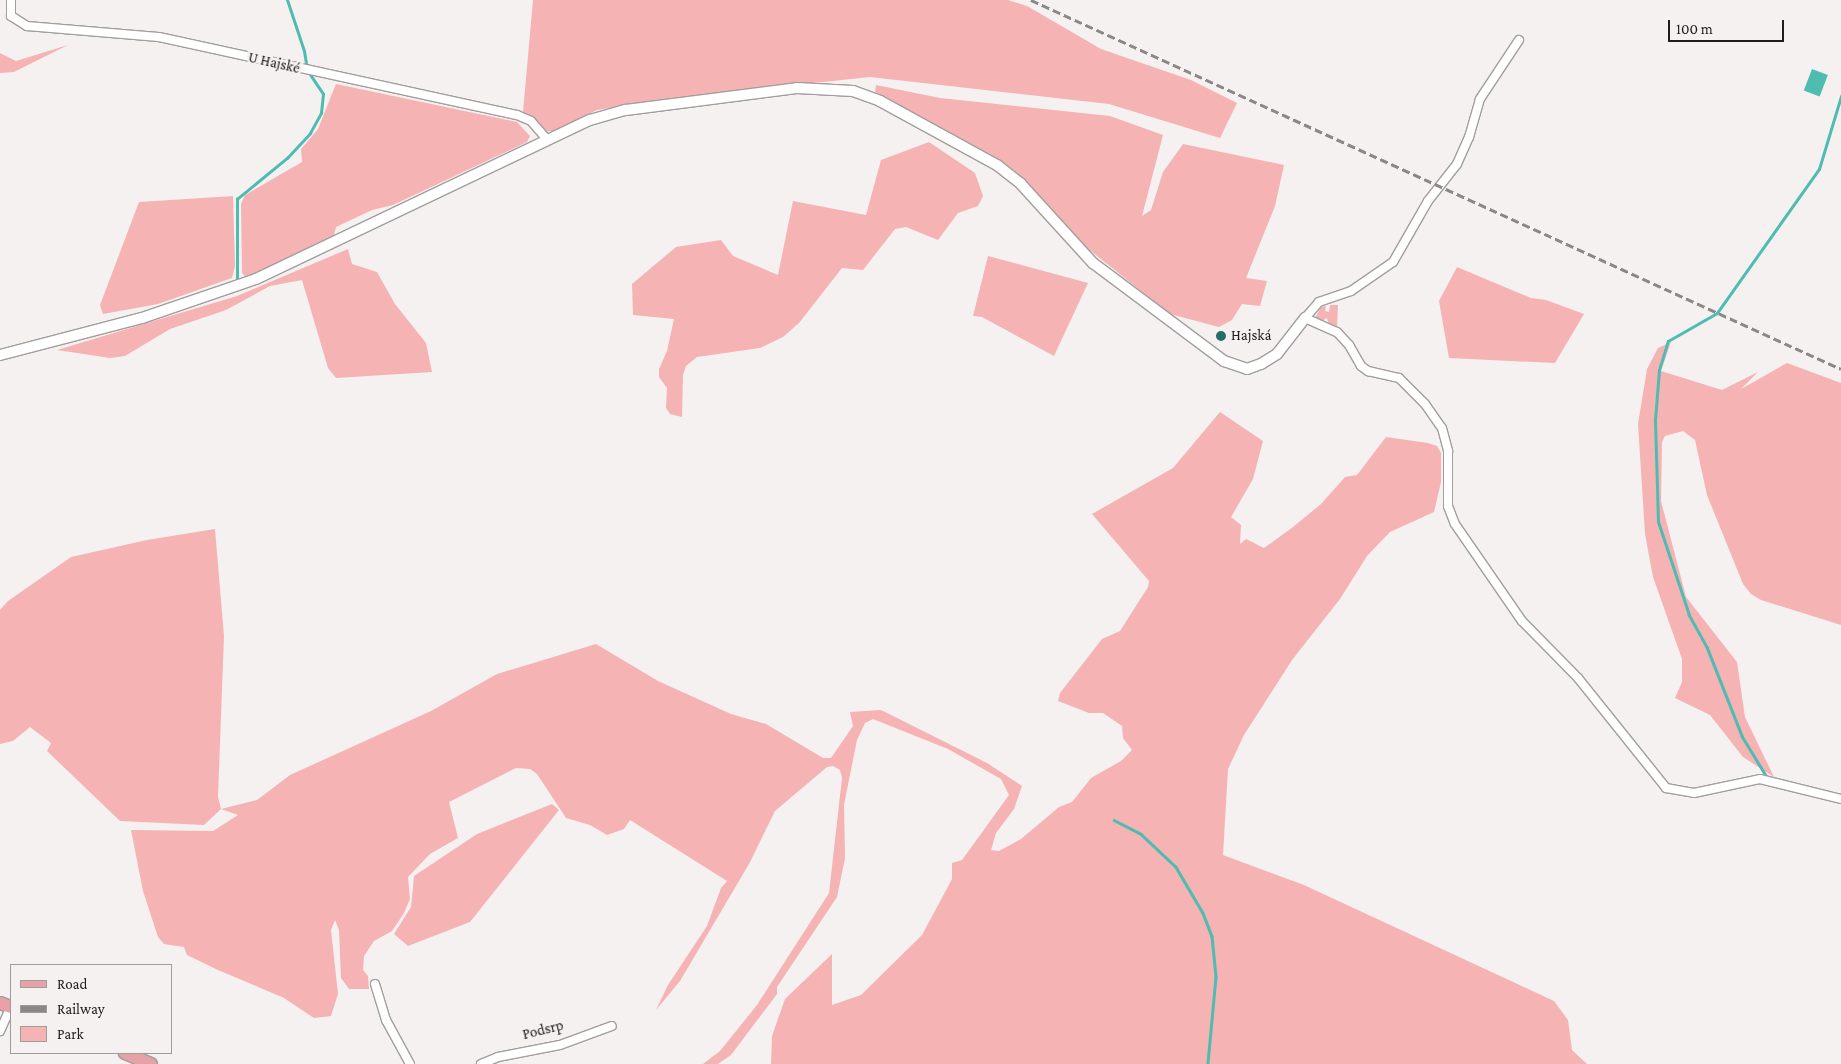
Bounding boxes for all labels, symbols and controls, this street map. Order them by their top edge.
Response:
scale bar [1671,10,1787,42]
text: 100 m [1676,21,1713,37]
street label: U Hajské [246,48,302,78]
place label: Hajská [1231,327,1271,345]
marker: Hajská [1215,330,1227,342]
legend [10,964,172,1054]
text: Road [57,976,87,992]
text: Railway [57,1001,105,1017]
street label: Podsrp [521,1016,565,1044]
text: Park [57,1026,84,1042]

